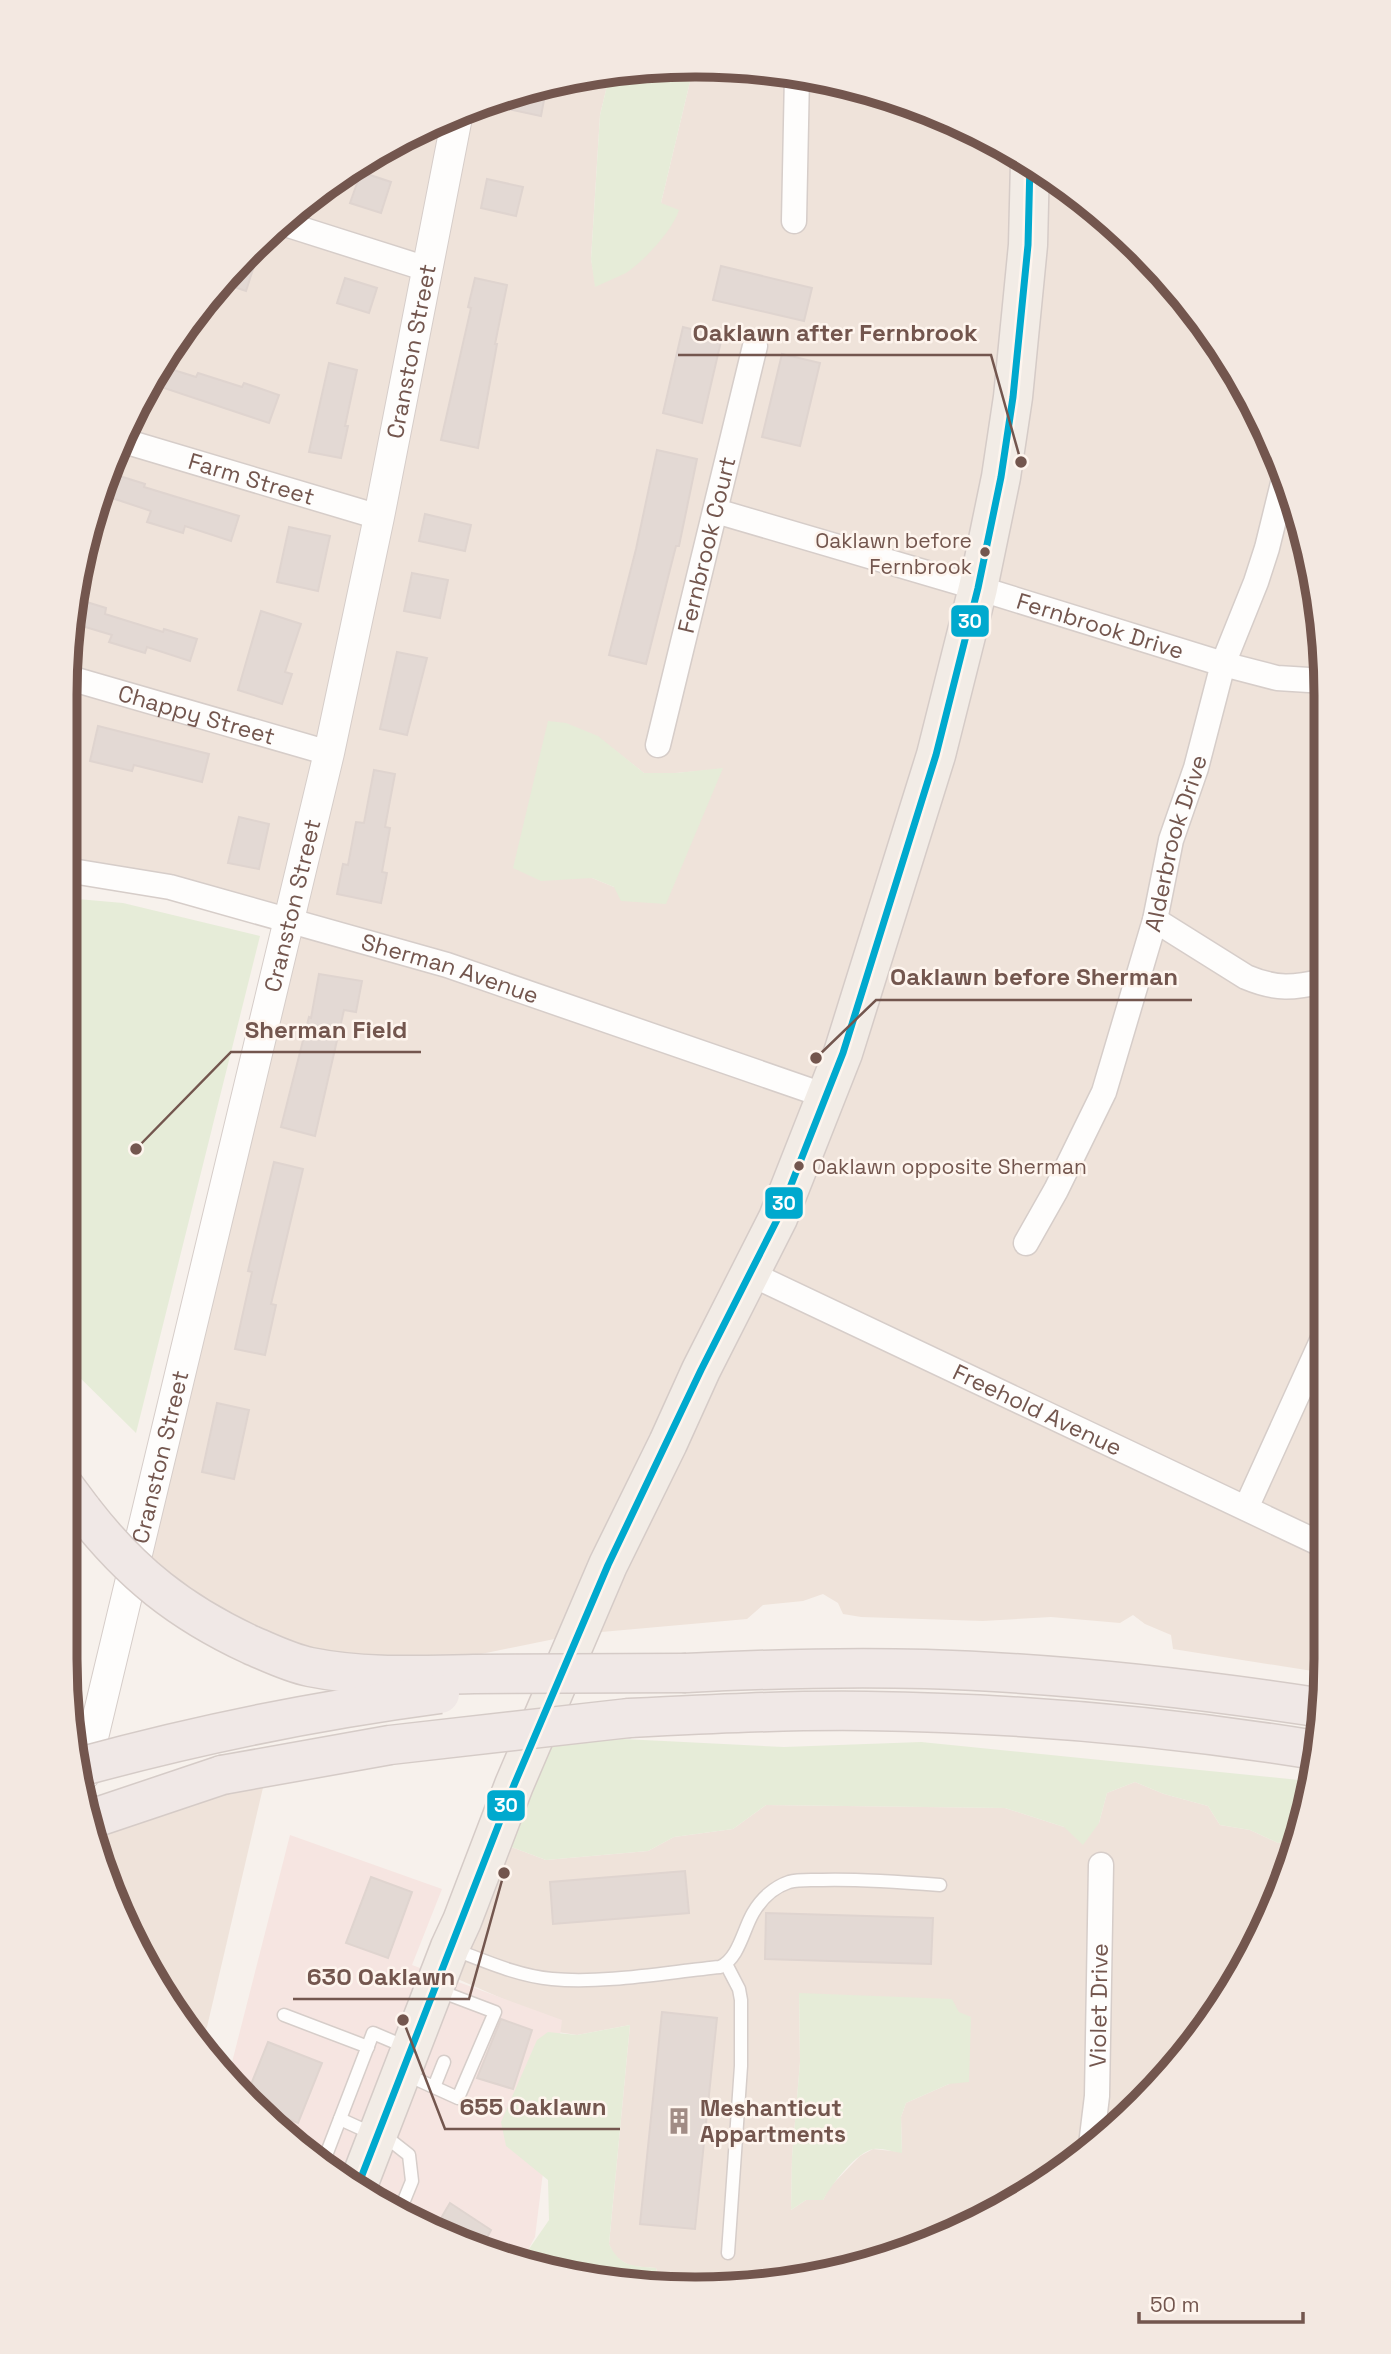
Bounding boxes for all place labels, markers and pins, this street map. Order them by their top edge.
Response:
callout: Oaklawn after Fernbrook [678,310,991,355]
place label: Oaklawn before Fernbrook [815,527,972,580]
marker: Oaklawn before Fernbrook [978,545,992,559]
callout: Oaklawn before Sherman [876,955,1192,1000]
callout: Sherman Field [231,1007,421,1052]
place label: Oaklawn opposite Sherman [812,1153,1087,1180]
marker: Oaklawn opposite Sherman [792,1159,806,1173]
callout: 630 Oaklawn [293,1954,469,1999]
callout: 655 Oaklawn [445,2084,620,2129]
place label: Meshanticut Appartments [700,2093,846,2149]
building icon: Meshanticut Appartments [664,2106,694,2136]

